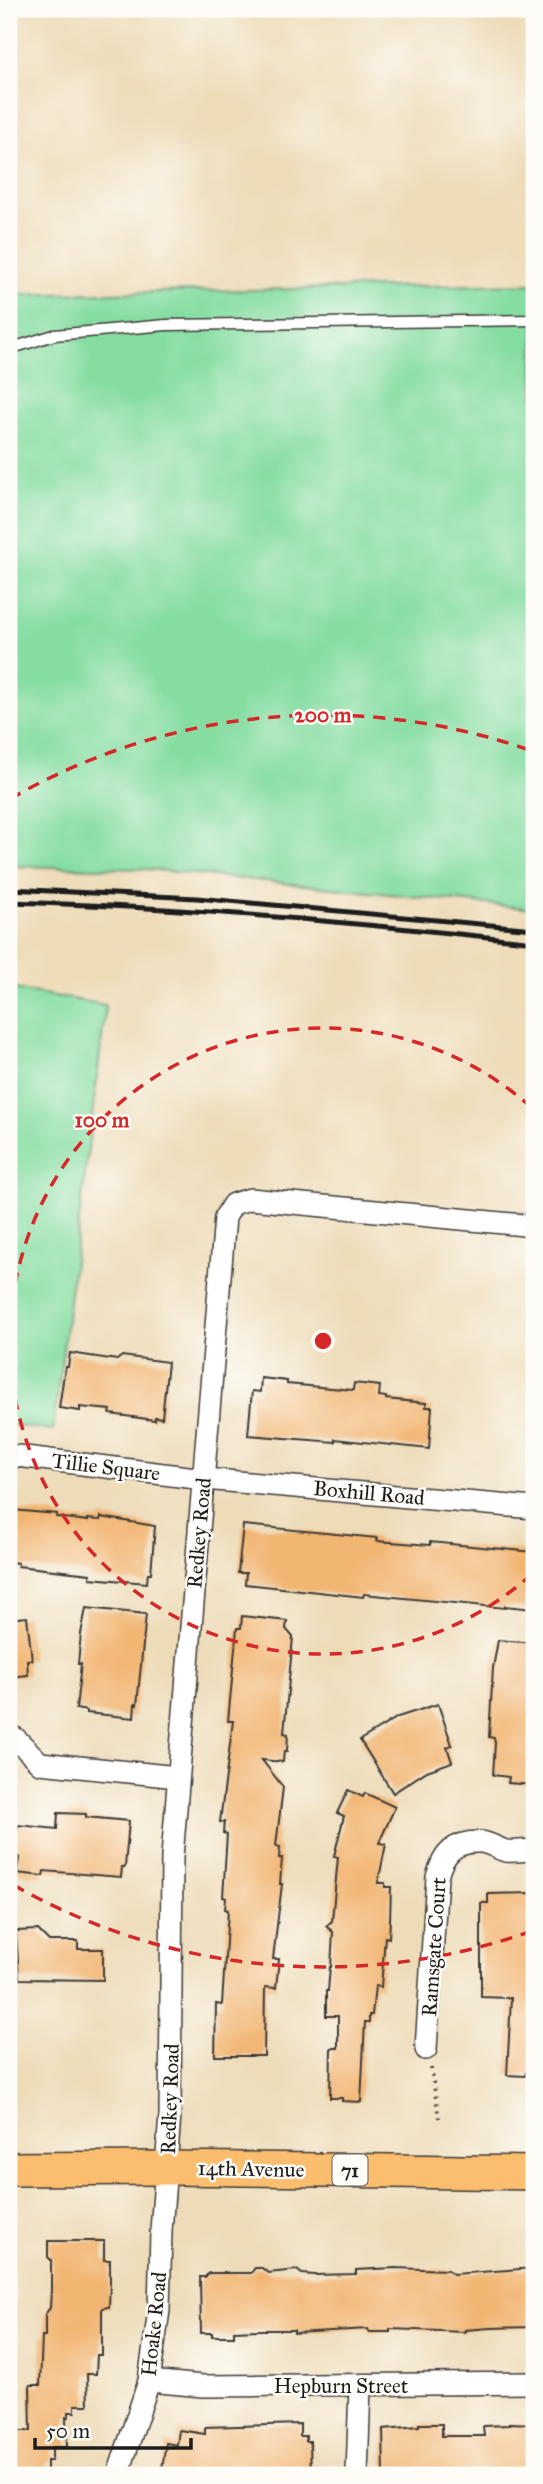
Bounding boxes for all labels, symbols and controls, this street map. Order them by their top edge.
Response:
text: 200 m [295,702,352,728]
text: 100 m [75,1107,130,1133]
centre of rings [311,1329,335,1353]
street label: Tillie Square [50,1447,162,1487]
street label: Boxhill Road [312,1475,426,1511]
street label: Redkey Road [181,1476,217,1590]
street label: Ramsgate Court [416,1876,452,2018]
street label: Redkey Road [155,2042,185,2155]
road number: 71 [332,2154,368,2186]
street label: 14th Avenue [197,2155,305,2183]
street label: Hoake Road [136,2270,172,2378]
street label: Hepburn Street [274,2373,409,2399]
scale bar [35,2407,191,2451]
text: 50 m [46,2418,91,2444]

